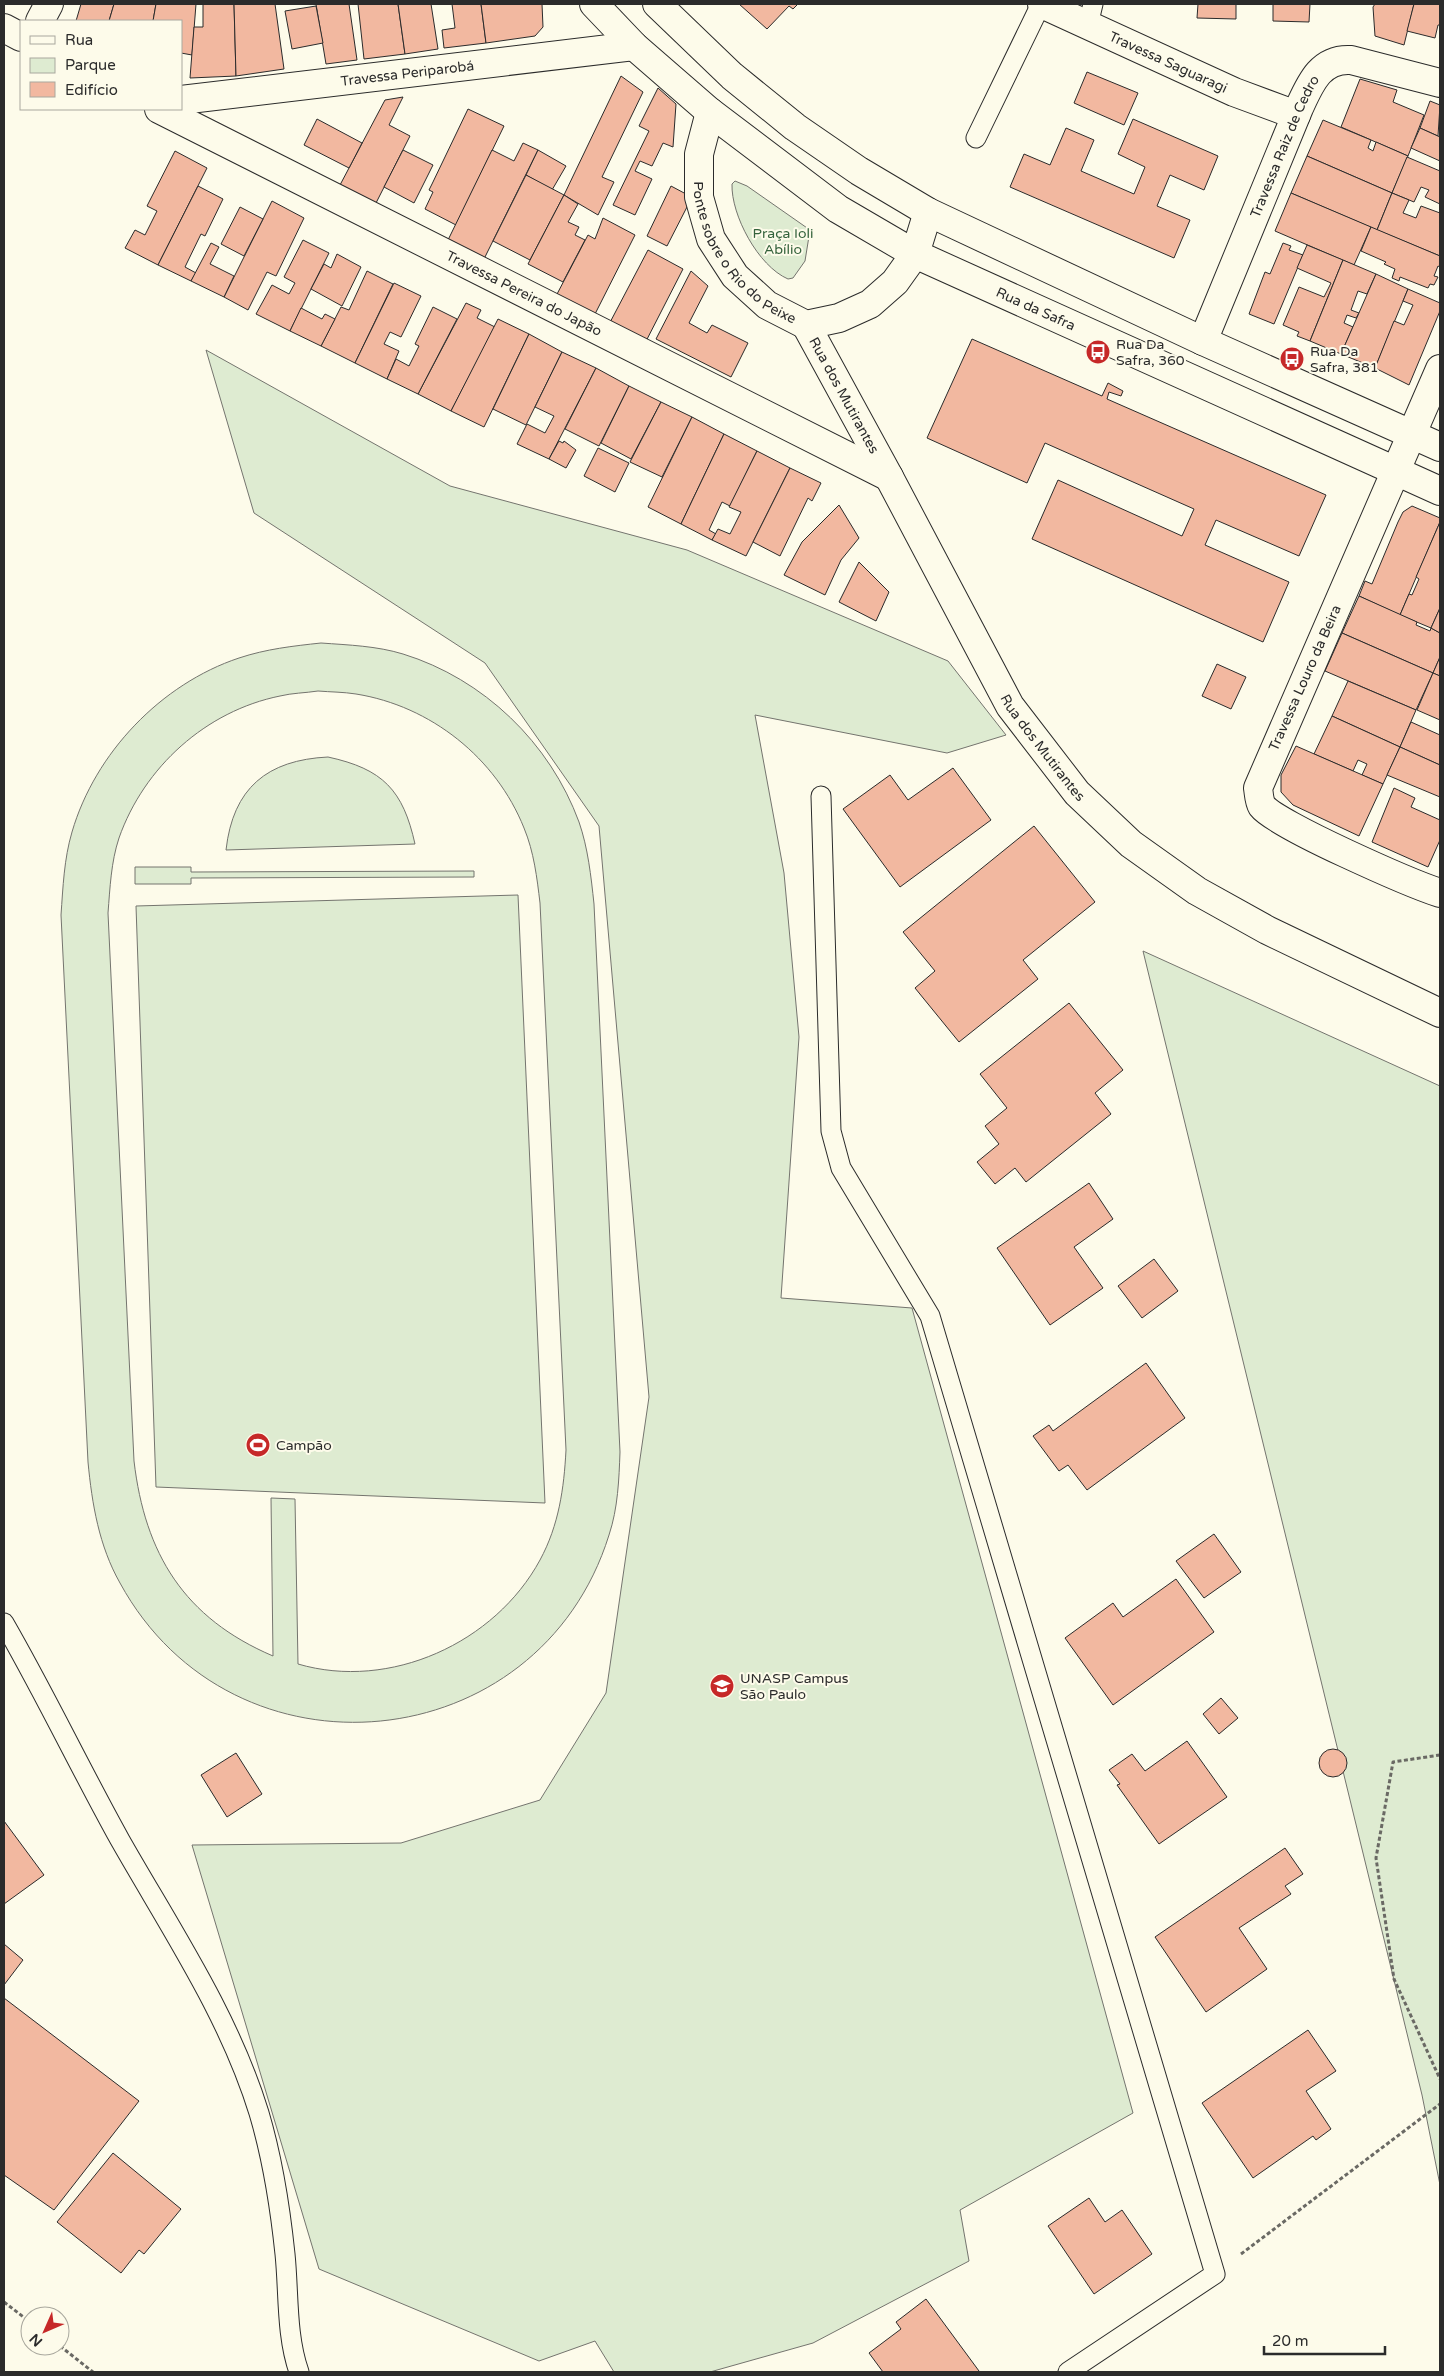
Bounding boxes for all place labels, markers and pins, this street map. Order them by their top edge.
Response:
place label: Rua Da Safra, 360 [1116,336,1185,369]
bus stop icon: Rua Da Safra, 360 [1085,339,1111,365]
place label: Rua Da Safra, 381 [1310,343,1379,376]
bus stop icon: Rua Da Safra, 381 [1279,346,1305,372]
sports icon: Campão [245,1432,271,1458]
place label: Campão [276,1437,332,1454]
place label: UNASP Campus São Paulo [740,1670,849,1703]
school or university icon: UNASP Campus São Paulo [709,1673,735,1699]

